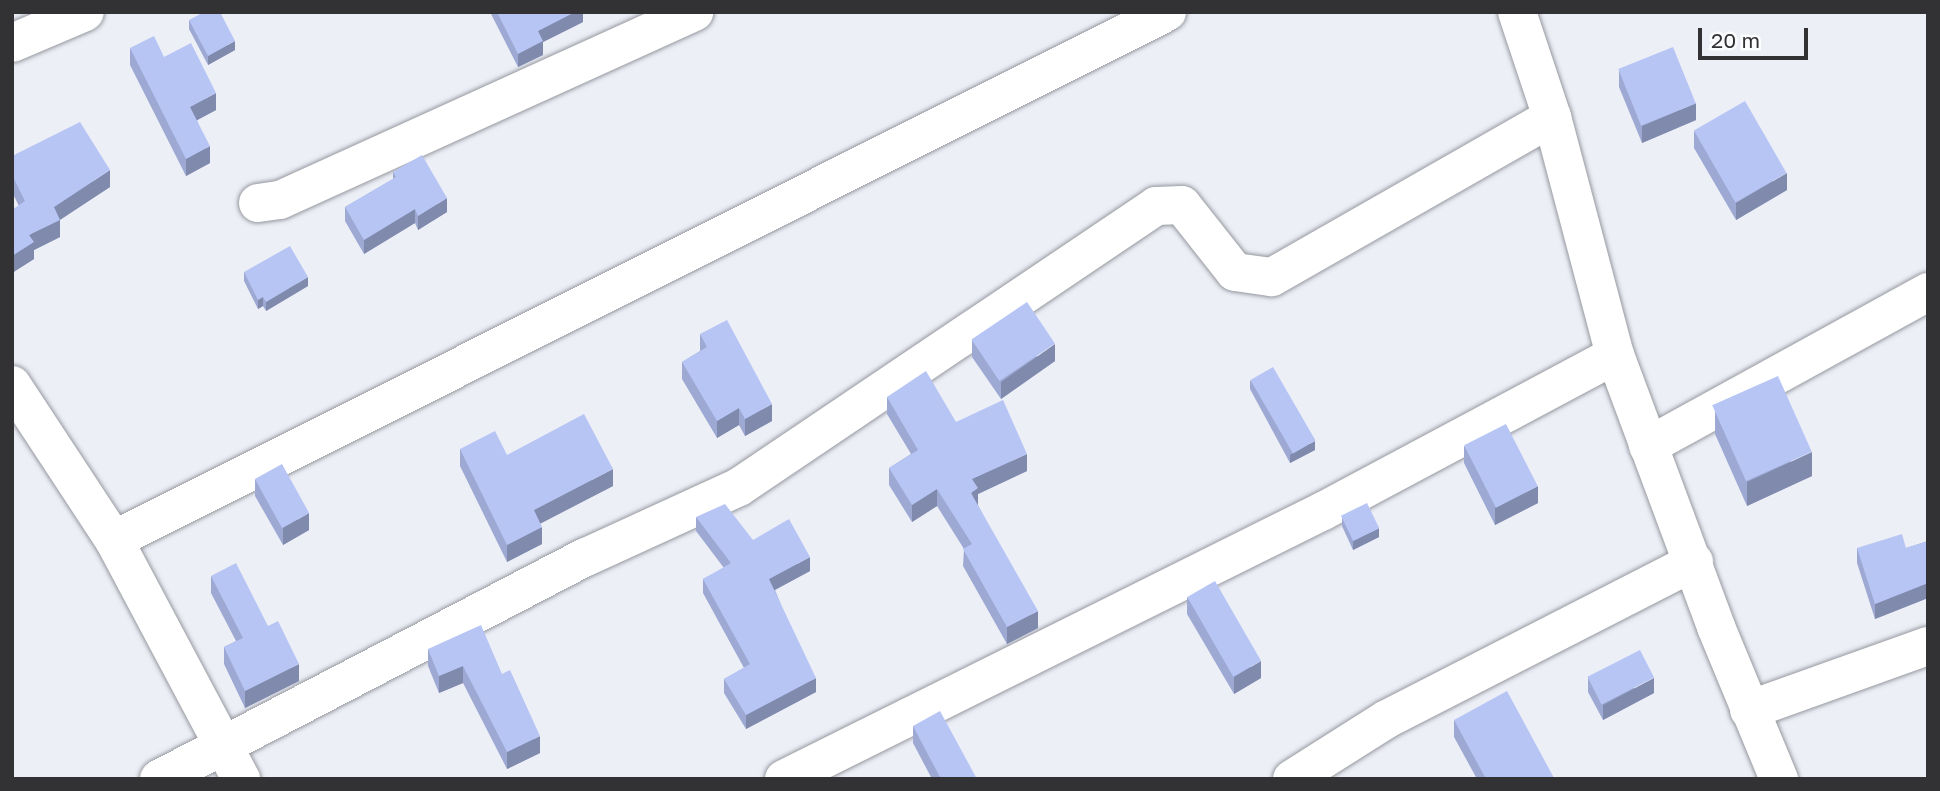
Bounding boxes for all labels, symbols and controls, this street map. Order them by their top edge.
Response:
scale bar [1702,14,1812,58]
text: 20 m [1711,27,1760,53]

